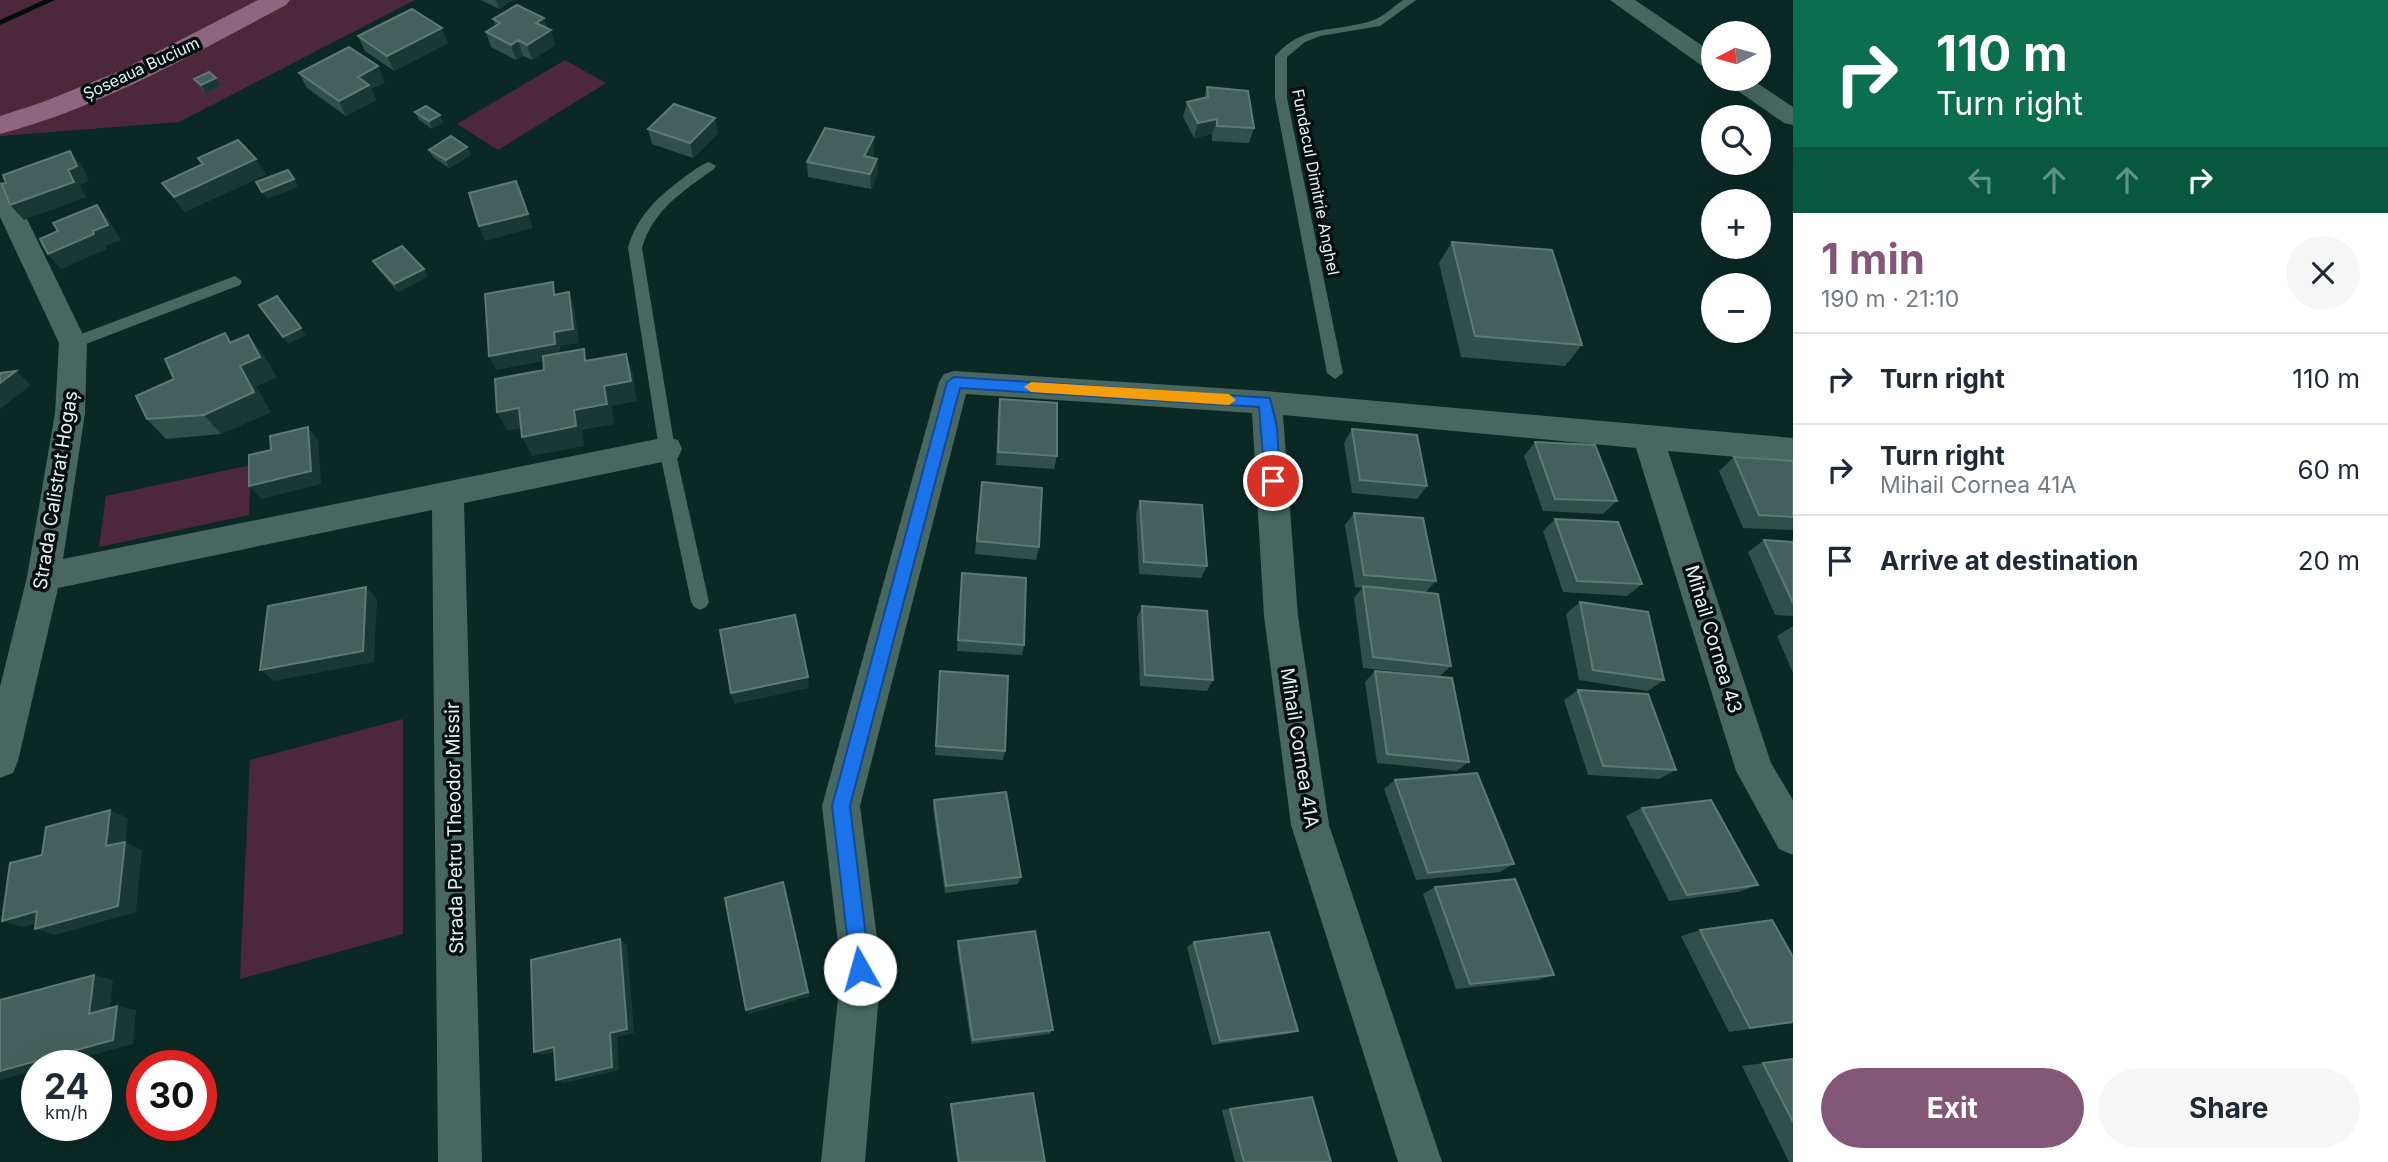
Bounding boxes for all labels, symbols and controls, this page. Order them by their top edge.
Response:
north arrow [1701,21,1771,91]
map controls [1701,21,1771,343]
text: 110 m [1936,24,2068,83]
icon: right [1821,28,1912,119]
street label: Șoseaua Bucium [80,32,202,104]
text: Turn right [1936,84,2083,123]
street label: Fundacul Dimitrie Anghel [1288,87,1344,277]
button: search [1701,105,1771,175]
icon: left [1962,161,2000,199]
icon: ahead [2035,161,2073,199]
icon: ahead [2108,161,2146,199]
icon: right [2181,161,2219,199]
button: + [1701,189,1771,259]
text: 1 min [1821,233,1925,284]
button: close [2286,236,2360,310]
button: − [1701,273,1771,343]
text: 190 m · 21:10 [1821,285,1959,313]
icon: right [1821,360,1859,398]
text: Turn right [1880,363,2005,394]
text: 110 m [2292,363,2360,394]
street label: Strada Calistrat Hogaș [28,389,83,591]
text: Turn right [1880,440,2005,471]
pin [1243,451,1303,511]
icon: right [1821,451,1859,489]
text: 60 m [2297,454,2360,485]
icon: arrive [1254,462,1292,500]
text: Mihail Cornea 41A [1880,471,2076,499]
icon: arrive [1821,542,1859,580]
text: Arrive at destination [1880,545,2139,576]
text: 20 m [2298,545,2360,576]
street label: Mihail Cornea 43 [1680,562,1747,716]
street label: Mihail Cornea 41A [1275,666,1324,830]
street label: Strada Petru Theodor Missir [441,702,468,954]
position arrow [823,932,897,1006]
speed limit sign: 30 [126,1050,217,1141]
text: 24 [44,1065,89,1107]
button: Exit [1821,1068,2084,1148]
button: Share [2098,1068,2360,1148]
text: km/h [45,1102,88,1123]

